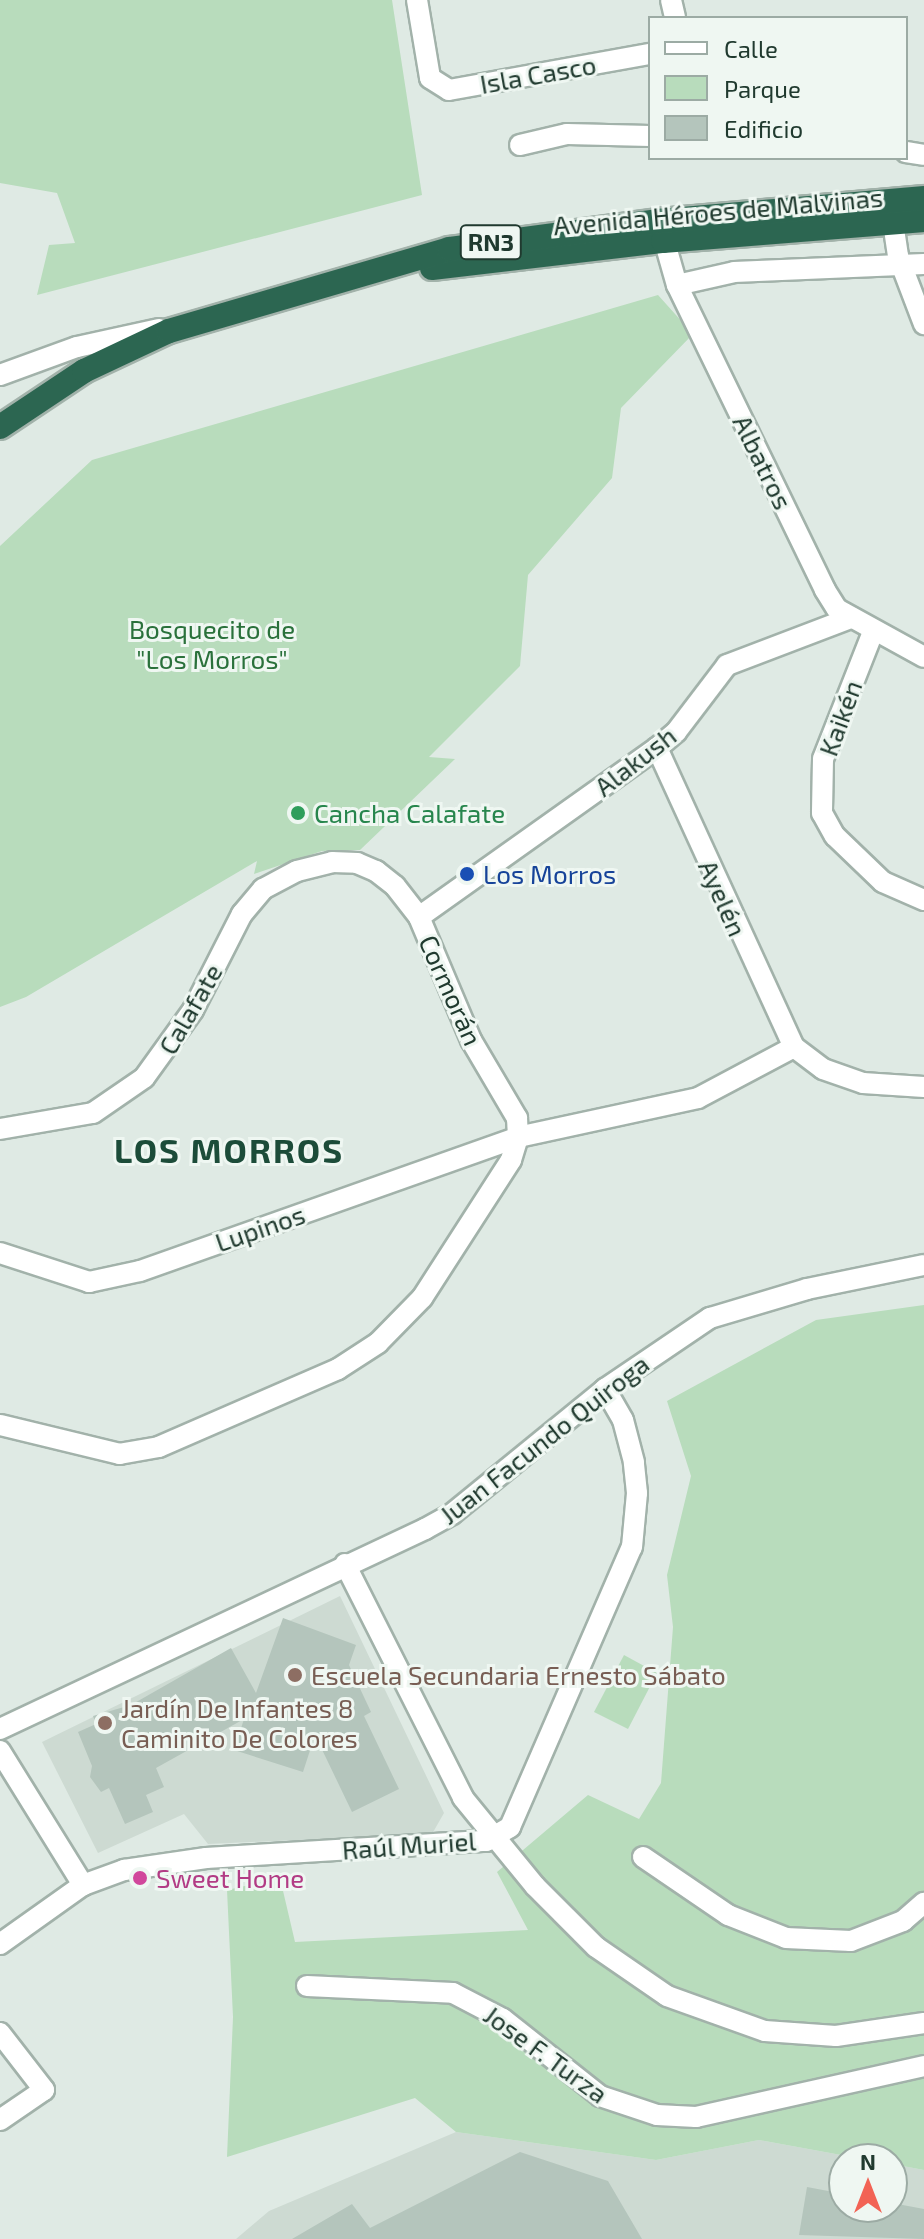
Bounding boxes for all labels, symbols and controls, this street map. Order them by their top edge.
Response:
legend [648,16,908,160]
text: Calle [724,34,778,63]
street label: Isla Casco [477,48,599,100]
text: Parque [724,74,801,103]
text: Edificio [724,114,803,143]
street label: Avenida Héroes de Malvinas [552,181,884,241]
road number: RN3 [459,222,523,262]
street label: Albatros [727,410,799,514]
park label: Bosquecito de "Los Morros" [129,613,295,674]
street label: Kaikén [812,676,868,760]
street label: Alakush [588,720,682,802]
place label: Cancha Calafate [314,797,505,829]
marker: Cancha Calafate [289,804,307,822]
street label: Ayelén [692,855,754,941]
place label: Los Morros [483,858,616,890]
marker: Los Morros [458,865,476,883]
street label: Cormorán [413,930,489,1050]
street label: Calafate [152,958,228,1060]
district label: LOS MORROS [114,1130,344,1170]
street label: Lupinos [211,1198,309,1258]
street label: Juan Facundo Quiroga [433,1348,655,1530]
place label: Escuela Secundaria Ernesto Sábato [311,1659,726,1691]
marker: Escuela Secundaria Ernesto Sábato [286,1666,304,1684]
place label: Jardín De Infantes 8 Caminito De Colores [121,1692,358,1754]
marker: Jardín De Infantes 8 Caminito De Colores [96,1714,114,1732]
street label: Raúl Muriel [341,1825,477,1865]
place label: Sweet Home [156,1862,304,1894]
marker: Sweet Home [131,1869,149,1887]
street label: Jose F. Turza [478,1999,614,2109]
north arrow [828,2143,908,2223]
text: N [860,2148,876,2174]

